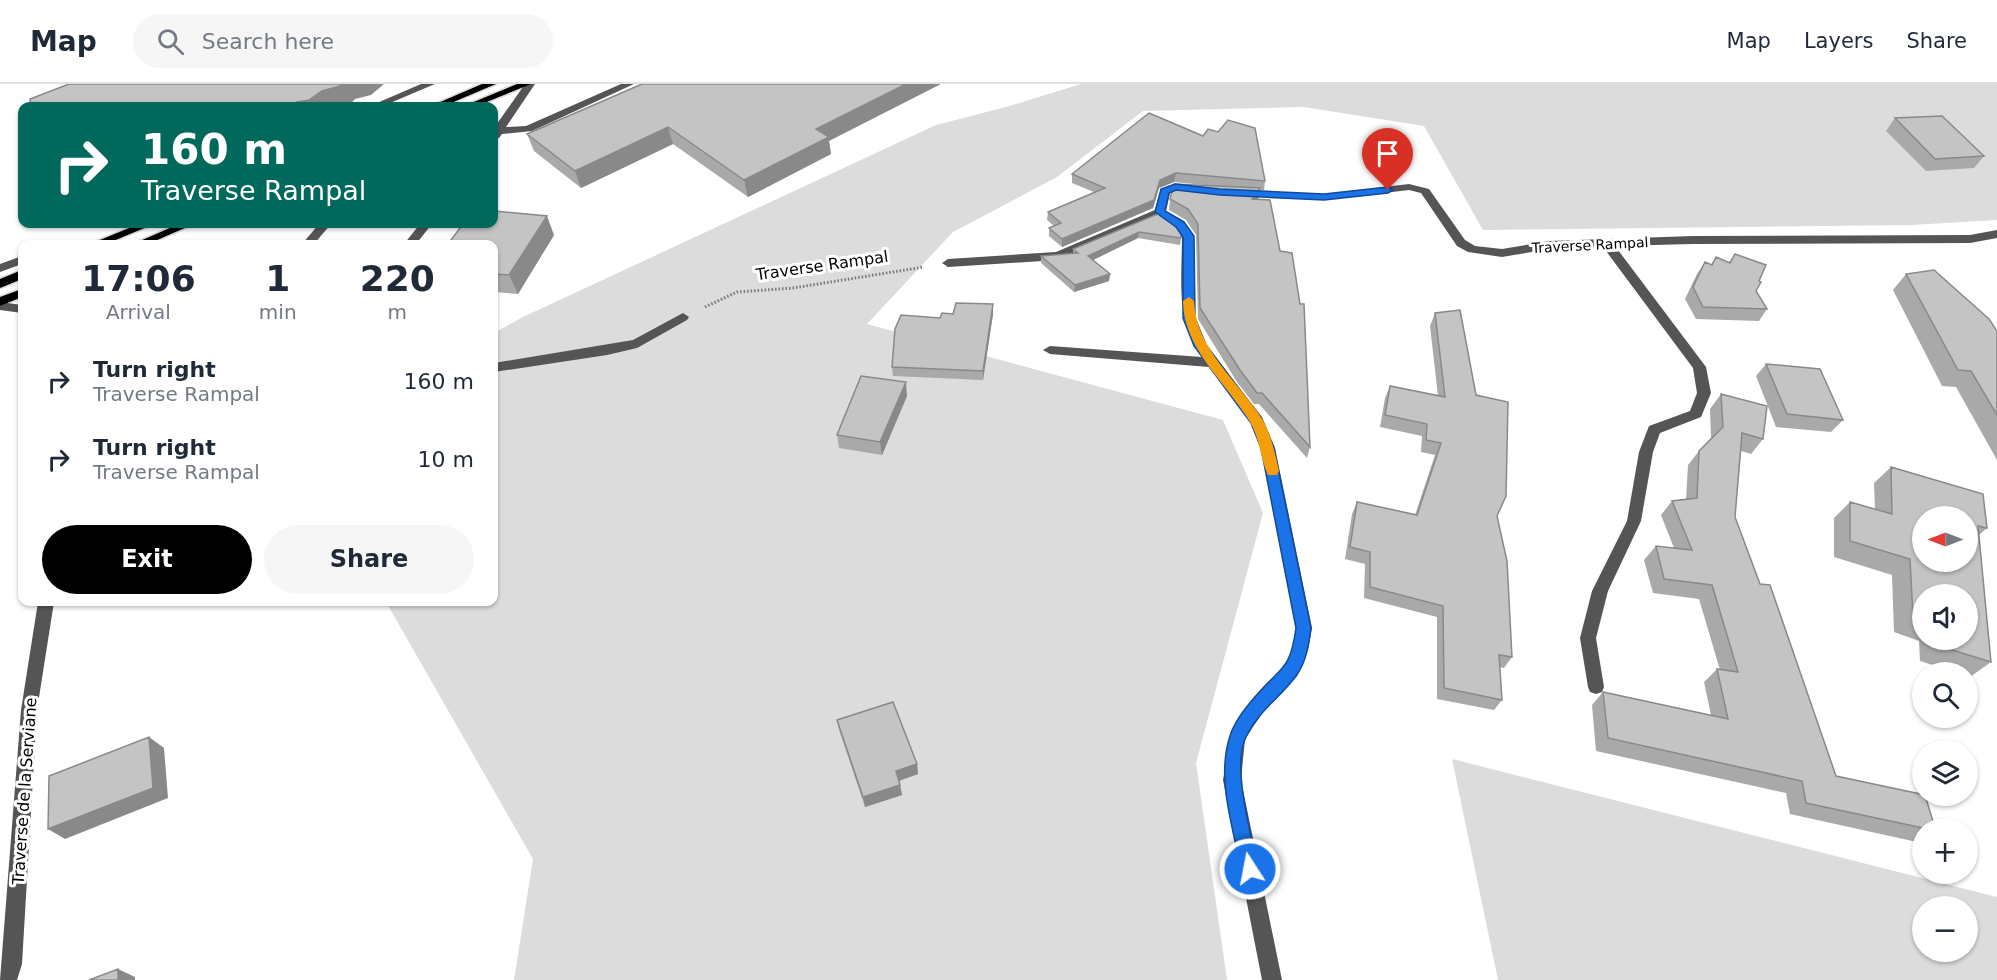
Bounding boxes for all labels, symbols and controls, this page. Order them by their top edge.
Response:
search box [133,14,553,68]
text: Map [30,25,97,58]
icon: search [154,25,187,58]
text: Search here [202,29,334,54]
text: Map [1727,29,1771,53]
text: Layers [1804,29,1873,53]
text: Share [1906,29,1967,53]
text: 160 m [141,125,287,174]
icon: right [42,126,120,204]
pin [1362,128,1413,190]
icon: arrive [1371,137,1404,170]
text: Traverse Rampal [141,175,366,206]
street label: Traverse Rampal [1530,234,1649,256]
street label: Traverse Rampal [754,247,890,284]
text: 17:06 [81,258,196,299]
text: 1 [265,258,290,299]
text: 220 [360,258,435,299]
text: Arrival [106,300,171,324]
text: min [259,300,297,324]
text: m [388,300,407,324]
text: Turn right [93,357,216,382]
icon: right [42,365,75,398]
text: 160 m [404,369,474,394]
text: Traverse Rampal [93,382,260,406]
text: Turn right [93,435,216,460]
icon: right [42,443,75,476]
text: 10 m [418,447,474,472]
text: Traverse Rampal [93,460,260,484]
north arrow [1912,506,1978,572]
map controls [1912,506,1978,962]
button: Exit [42,525,252,594]
button: Share [264,525,474,594]
button: sound [1912,584,1978,650]
button: search [1912,662,1978,728]
street label: Traverse de la Serviane [8,697,41,886]
button: layers [1912,740,1978,806]
button: + [1912,818,1978,884]
position arrow [1218,837,1282,901]
button: − [1912,896,1978,962]

